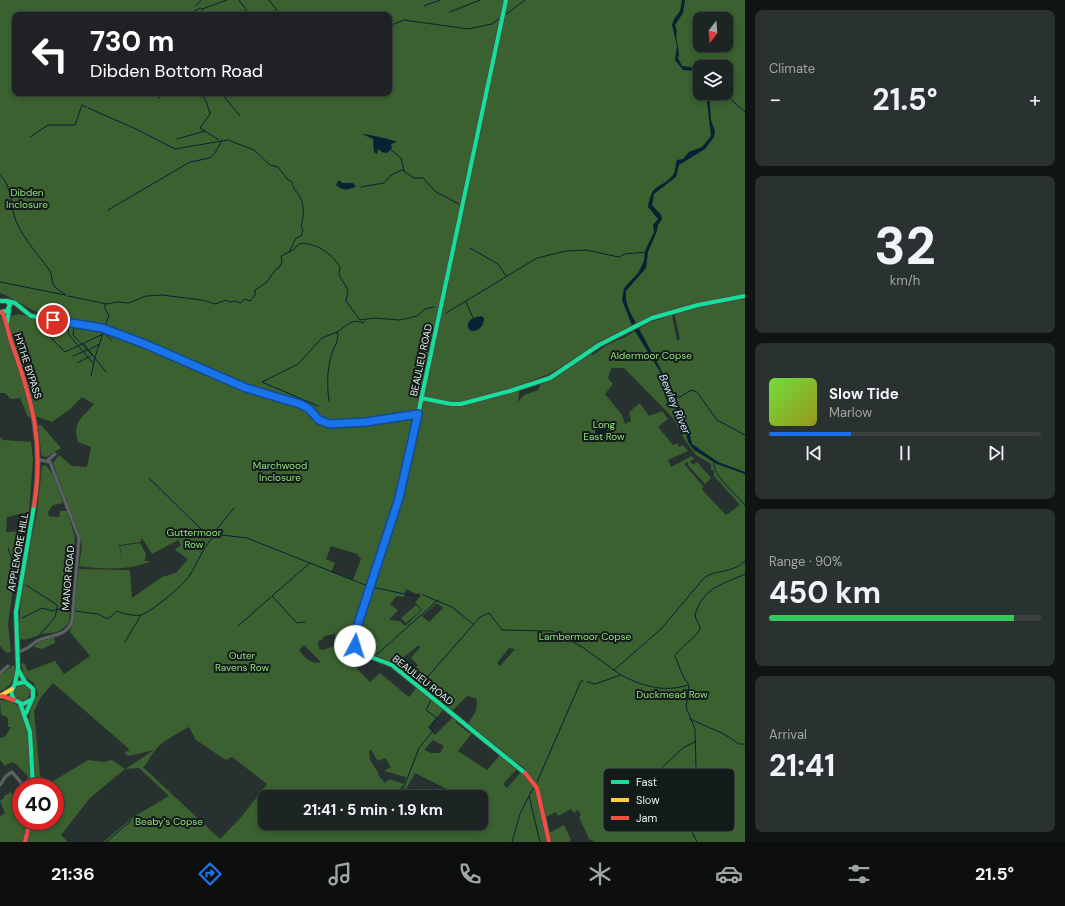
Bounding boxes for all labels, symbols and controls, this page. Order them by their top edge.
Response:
north arrow [693,12,733,52]
map controls [693,12,733,100]
text: 730 m [90,23,174,60]
icon: left [24,28,76,80]
text: Dibden Bottom Road [90,59,263,83]
button: layers [693,60,733,100]
text: Climate [769,60,815,77]
text: 21.5° [872,80,938,119]
text: − [769,85,781,114]
text: + [1029,85,1041,114]
park label: Dibden Inclosure [6,186,48,211]
text: 32 [874,212,936,280]
text: km/h [890,272,920,289]
pin [36,303,70,337]
icon: arrive [42,309,64,331]
street label: BEAULIEU ROAD [407,322,435,397]
street label: HYTHE BYPASS [11,332,45,401]
park label: Aldermoor Copse [610,349,692,362]
water label: Bewley River [656,372,694,437]
text: Slow Tide [829,384,899,404]
text: Marlow [829,404,872,421]
park label: Long East Row [583,418,625,443]
icon: previous [803,442,825,464]
icon: pause [894,442,916,464]
icon: next [985,442,1007,464]
park label: Marchwood Inclosure [253,459,307,484]
street label: APPLEMORE HILL [5,512,31,592]
park label: Guttermoor Row [167,526,222,551]
street label: MANOR ROAD [59,545,77,611]
text: Range · 90% [769,553,842,570]
text: 450 km [769,573,881,612]
position arrow [334,625,376,667]
park label: Lambermoor Copse [539,630,632,643]
park label: Outer Ravens Row [215,649,269,674]
street label: BEAULIEU ROAD [390,652,456,708]
park label: Duckmead Row [636,688,708,701]
text: Arrival [769,726,807,743]
text: 21:41 [769,746,835,785]
legend [603,768,735,832]
text: Fast [636,775,657,789]
speed limit sign: 40 [12,778,64,830]
text: Slow [636,793,660,807]
text: 21:41 · 5 min · 1.9 km [303,800,443,820]
text: Jam [636,811,657,825]
park label: Beaby's Copse [135,815,203,828]
icon: directions [196,860,224,888]
icon: music [326,860,354,888]
icon: phone [456,860,484,888]
icon: climate [586,860,614,888]
icon: car [715,860,743,888]
icon: filters [845,860,873,888]
text: 21:36 [51,862,95,886]
text: 21.5° [975,862,1014,886]

